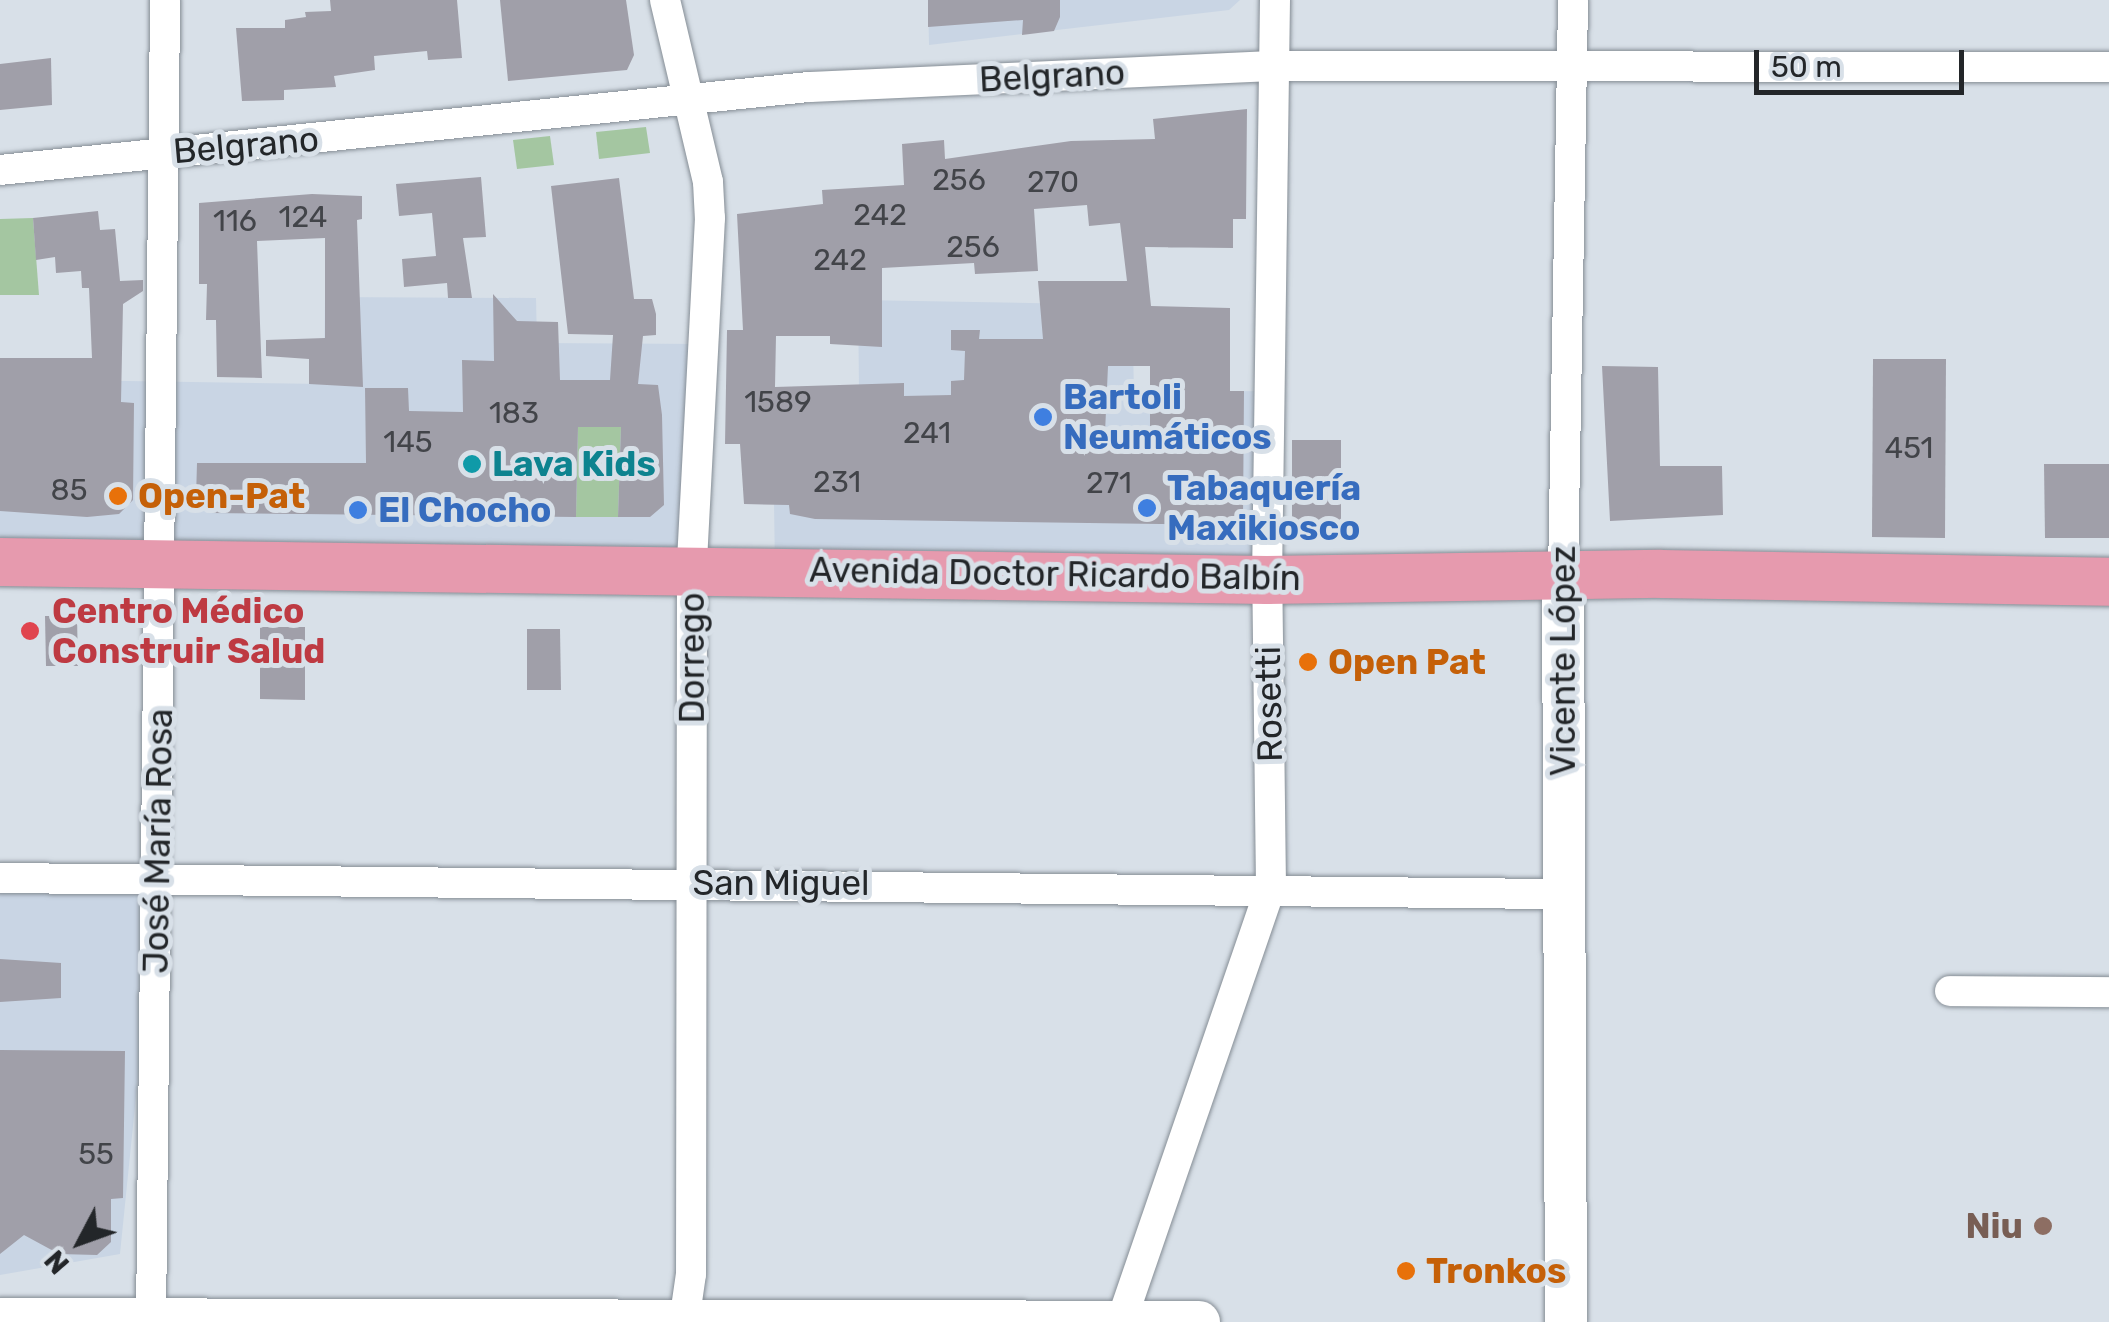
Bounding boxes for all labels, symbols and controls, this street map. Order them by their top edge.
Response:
scale bar [1759,30,1969,92]
text: 50 m [1771,49,1842,85]
street label: Belgrano [978,51,1126,101]
street label: Belgrano [171,118,321,172]
house number: 256 [932,162,986,198]
house number: 270 [1027,164,1079,200]
house number: 242 [853,197,907,233]
house number: 124 [279,199,327,235]
house number: 116 [213,203,257,239]
house number: 256 [946,229,1000,265]
house number: 242 [813,242,867,278]
place label: Bartoli Neumáticos [1063,376,1272,458]
house number: 1589 [744,384,812,420]
house number: 183 [489,395,539,431]
marker: Bartoli Neumáticos [1032,406,1054,428]
house number: 241 [903,415,951,451]
house number: 145 [383,424,433,460]
house number: 451 [1885,430,1933,466]
place label: Lava Kids [492,443,656,485]
marker: Lava Kids [461,453,483,475]
house number: 231 [813,464,861,500]
house number: 271 [1086,465,1132,501]
place label: Tabaquería Maxikiosco [1167,467,1361,549]
house number: 85 [51,472,87,508]
place label: Open-Pat [138,475,305,517]
marker: Open-Pat [107,485,129,507]
place label: El Chocho [378,489,551,531]
marker: Tabaquería Maxikiosco [1136,497,1158,519]
marker: El Chocho [347,499,369,521]
street label: Vicente López [1542,546,1584,776]
street label: Avenida Doctor Ricardo Balbín [808,549,1302,599]
place label: Centro Médico Construir Salud [52,590,326,672]
street label: Dorrego [671,592,713,724]
marker: Centro Médico Construir Salud [17,618,43,644]
place label: Open Pat [1328,641,1486,683]
street label: Rosetti [1247,646,1291,762]
marker: Open Pat [1297,651,1319,673]
street label: José María Rosa [135,708,181,974]
street label: San Miguel [692,862,870,904]
house number: 55 [78,1136,114,1172]
north arrow [30,1192,130,1292]
place label: Niu [1965,1205,2023,1247]
marker: Niu [2032,1215,2054,1237]
text: N [38,1244,76,1280]
place label: Tronkos [1426,1250,1566,1292]
marker: Tronkos [1395,1260,1417,1282]

